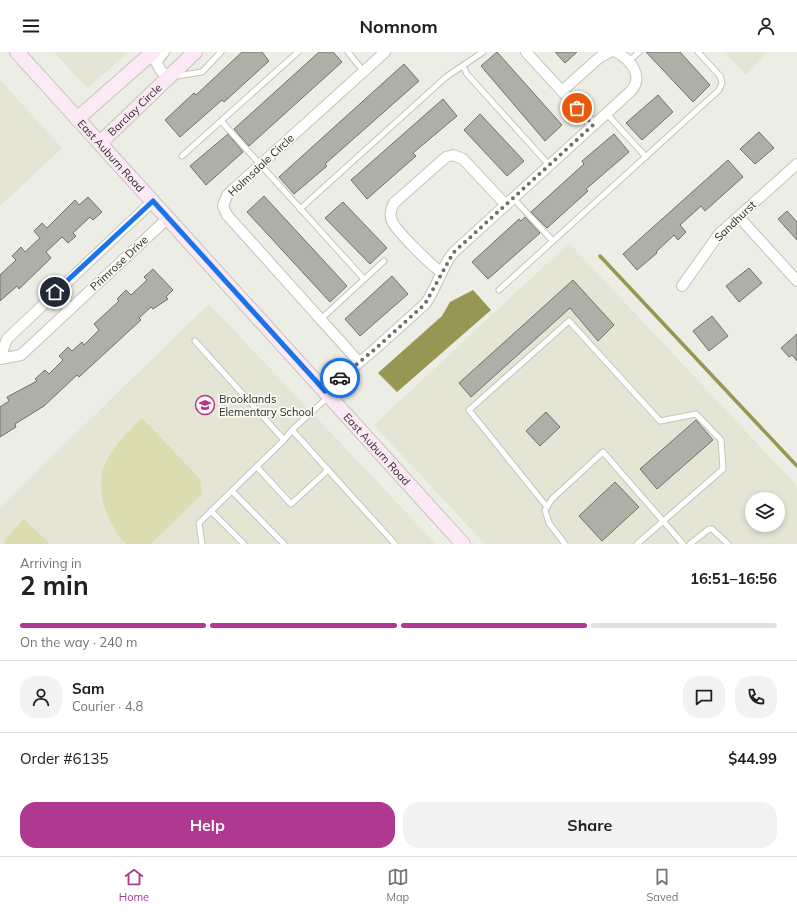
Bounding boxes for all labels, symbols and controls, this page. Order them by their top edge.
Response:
icon: menu [20,15,42,37]
text: Nomnom [359,15,438,38]
icon: person [755,15,777,37]
street label: Barclay Circle [105,81,165,139]
pin [560,91,594,125]
icon: bag [566,97,588,119]
street label: East Auburn Road [75,117,147,195]
street label: Holmsdale Circle [225,131,297,199]
street label: Sandhurst [711,198,759,244]
street label: Primrose Drive [87,232,151,293]
pin [38,275,72,309]
icon: home [44,281,66,303]
courier [320,358,360,398]
icon: car [329,367,351,389]
place label: Brooklands Elementary School [219,392,314,419]
school or university icon: Brooklands Elementary School [194,394,216,416]
street label: East Auburn Road [341,410,413,488]
map controls [745,492,785,532]
button: layers [745,492,785,532]
text: Arriving in [20,555,82,571]
text: 2 min [20,569,89,602]
text: 16:51–16:56 [690,569,777,588]
text: On the way · 240 m [20,634,137,650]
button: person [20,676,62,718]
button: chat [683,676,725,718]
button: phone [735,676,777,718]
text: Sam [72,679,104,698]
text: Courier · 4.8 [72,698,143,714]
text: Order #6135 [20,749,108,768]
text: $44.99 [728,749,777,768]
button: Help [20,802,395,848]
button: Share [403,802,777,848]
tab: Home [119,866,149,904]
tab: Map [386,866,409,904]
tab: Saved [647,866,678,904]

